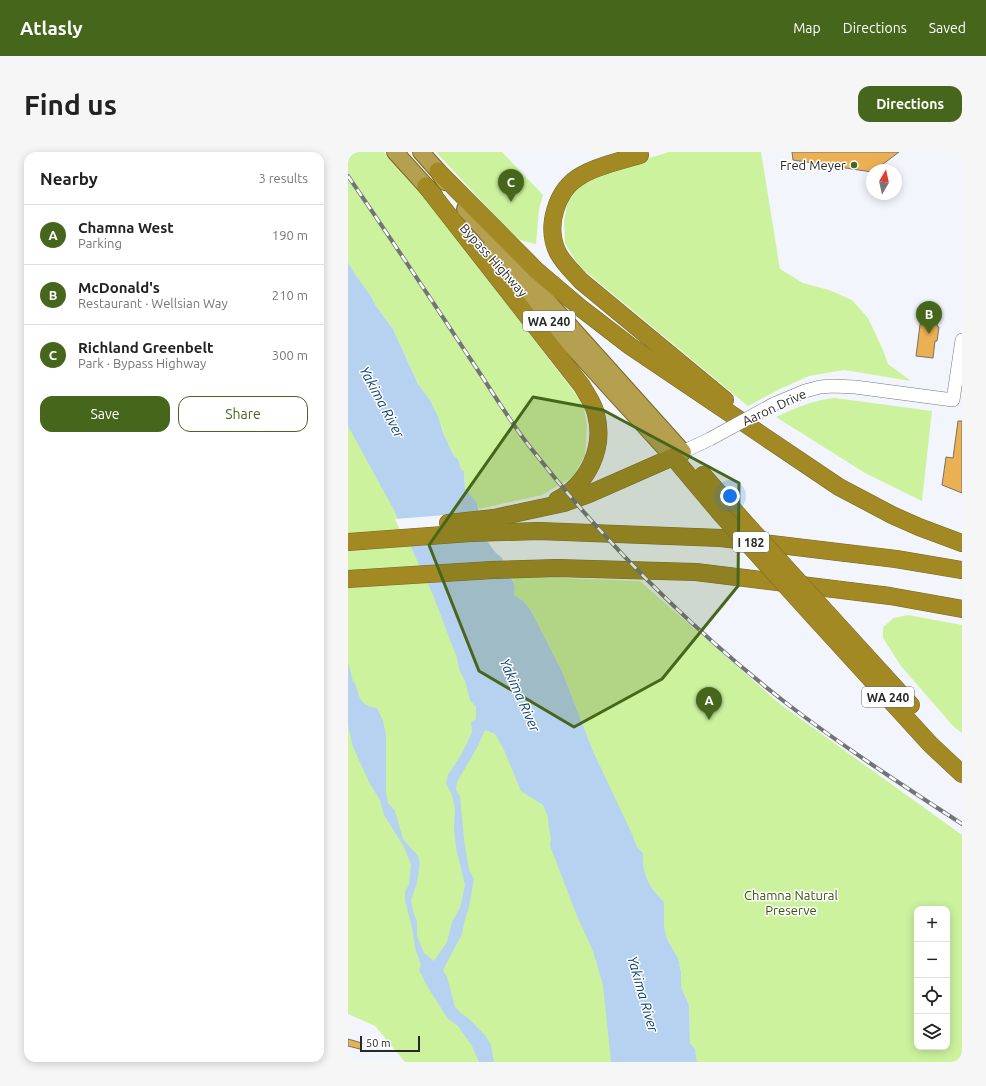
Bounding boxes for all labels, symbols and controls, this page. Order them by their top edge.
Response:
text: Atlasly [20,17,83,39]
text: Map [793,20,821,36]
text: Directions [843,20,907,36]
text: Saved [929,20,966,36]
button: Directions [858,86,962,122]
text: Find us [24,89,117,120]
place label: Fred Meyer [780,158,846,172]
marker: Fred Meyer [849,160,859,170]
north arrow [866,164,902,200]
text: Nearby [40,169,98,188]
pin: C [498,169,524,202]
text: 3 results [258,171,308,185]
text: Chamna West [78,219,174,236]
street label: Bypass Highway [458,221,530,299]
text: A [48,228,58,242]
text: 190 m [272,228,308,242]
text: Parking [78,236,122,250]
text: McDonald's [78,279,160,296]
text: B [49,288,57,302]
text: 210 m [272,288,308,302]
text: Restaurant · Wellsian Way [78,296,228,310]
pin: B [916,301,942,334]
road number: WA 240 [523,311,575,331]
text: Richland Greenbelt [78,339,213,356]
text: C [49,348,57,362]
text: 300 m [272,348,308,362]
text: Park · Bypass Highway [78,356,206,370]
water label: Yakima River [356,363,408,441]
street label: Aaron Drive [740,386,808,428]
button: Save [40,396,170,432]
button: Share [178,396,308,432]
your location [720,486,740,506]
road number: I 182 [733,532,769,552]
water label: Yakima River [497,656,544,735]
pin: A [696,687,722,720]
road number: WA 240 [862,687,914,707]
park label: Chamna Natural Preserve [744,888,839,917]
map controls [914,906,950,1050]
button: + [914,906,950,942]
button: − [914,942,950,978]
water label: Yakima River [624,954,662,1035]
button: locate [914,978,950,1014]
button: layers [914,1014,950,1050]
scale bar [360,1034,420,1053]
text: 50 m [366,1037,390,1049]

